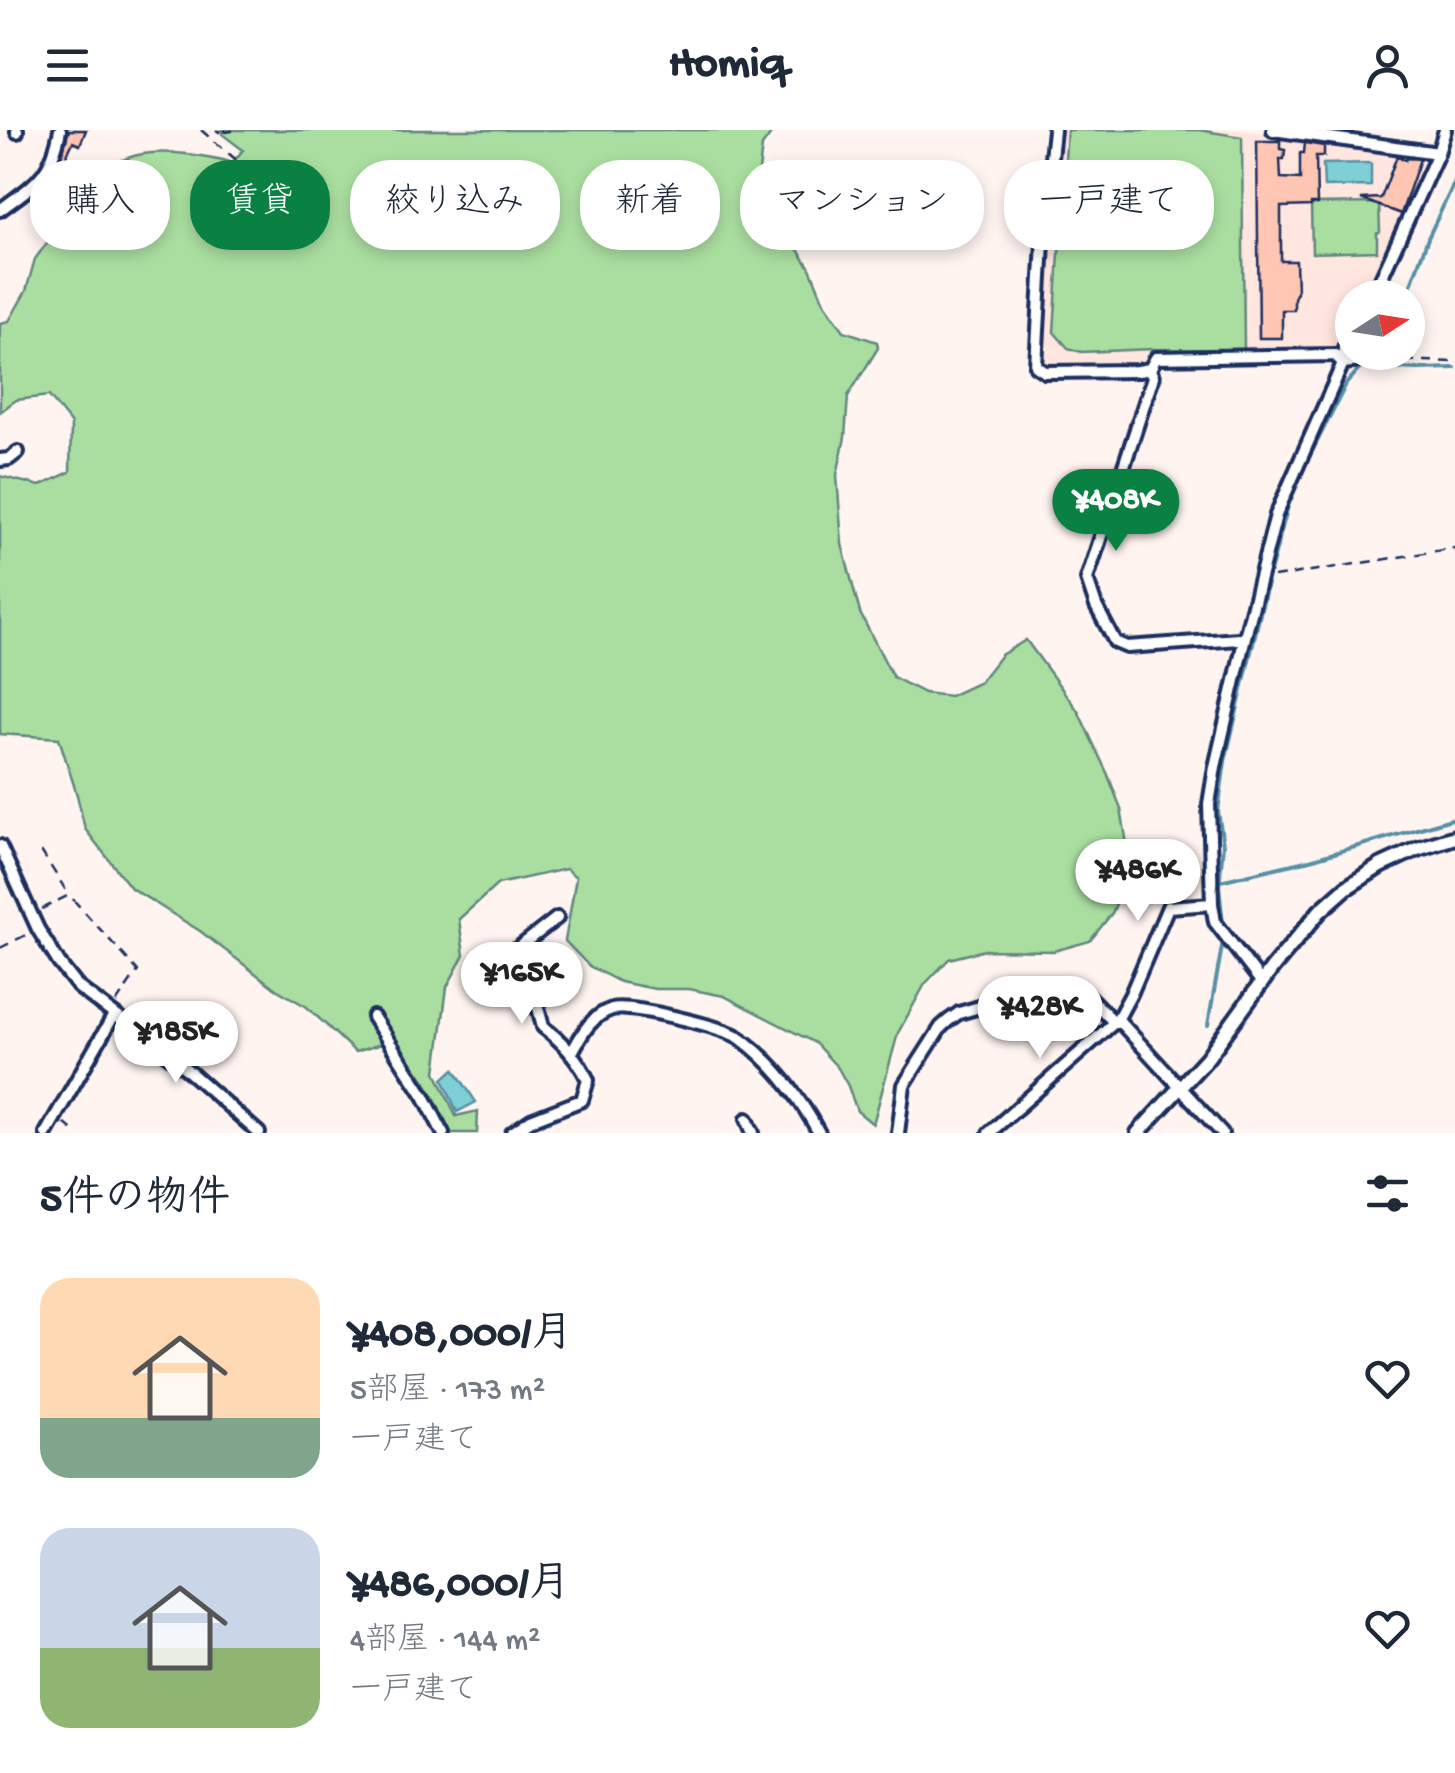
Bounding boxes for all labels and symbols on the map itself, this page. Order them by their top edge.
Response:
north arrow [1335,280,1425,370]
pin: ¥408K [1046,469,1186,554]
pin: ¥486K [1068,839,1208,924]
pin: ¥165K [452,942,592,1027]
pin: ¥428K [970,976,1110,1061]
pin: ¥185K [106,1001,246,1086]

